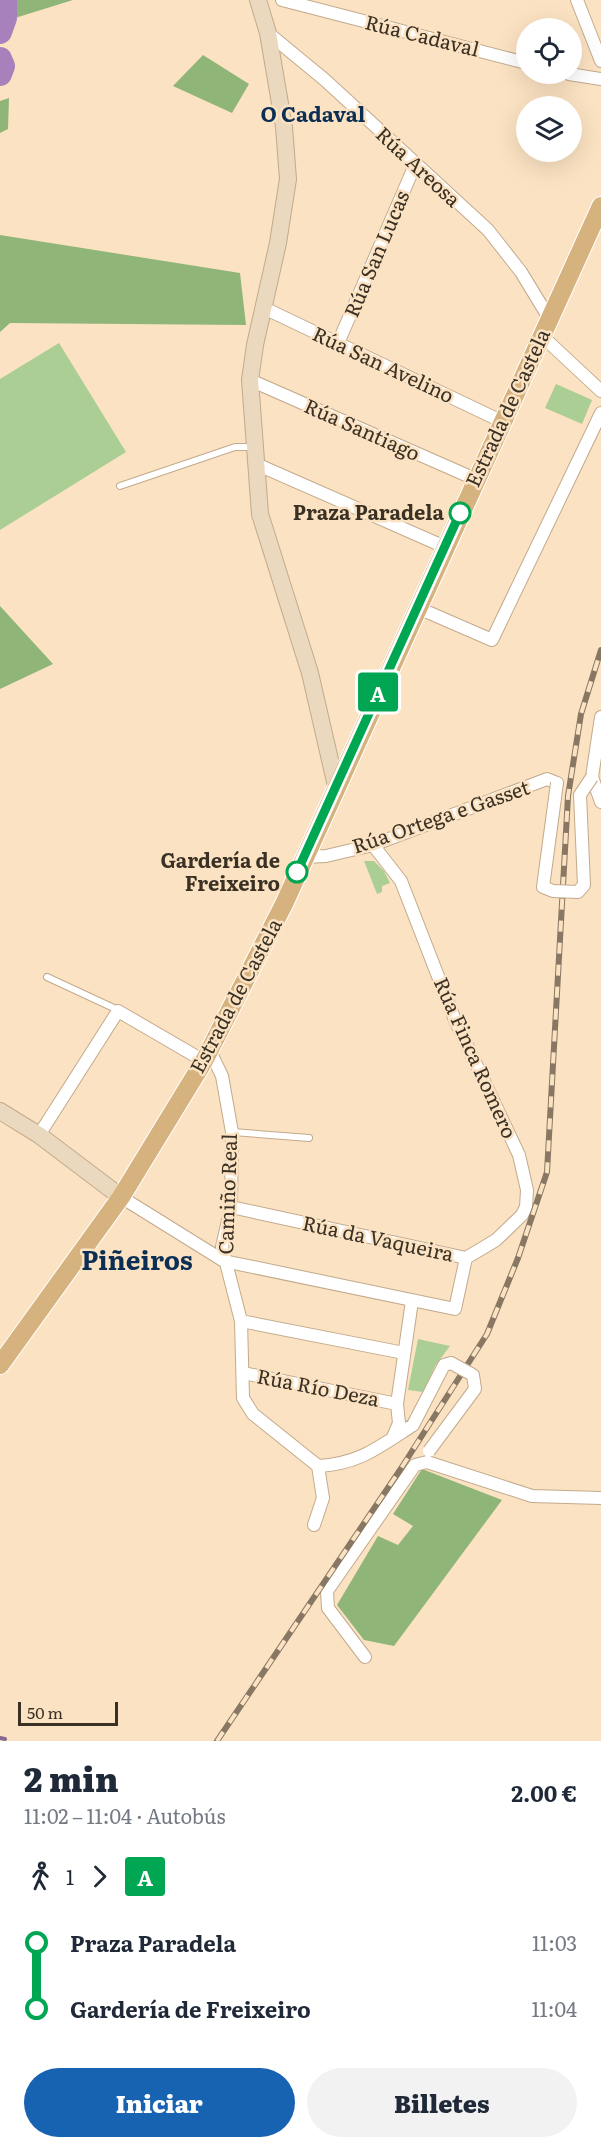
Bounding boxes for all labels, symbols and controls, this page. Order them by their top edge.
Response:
street label: Rúa Cadaval [362,5,483,63]
map controls [516,18,582,162]
button: locate [516,18,582,84]
button: layers [516,96,582,162]
district label: O Cadaval [261,97,366,128]
street label: Rúa Areosa [370,118,469,213]
street label: Rúa San Lucas [335,185,415,321]
street label: Rúa San Avelino [308,317,460,409]
street label: Estrada de Castela [456,323,556,491]
street label: Rúa Santiago [300,389,426,467]
place label: Praza Paradela [293,496,444,526]
marker: Praza Paradela [449,502,471,524]
line badge: A [358,672,398,712]
text: A [370,677,386,708]
street label: Rúa Ortega e Gasset [348,771,533,860]
place label: Gardería de Freixeiro [160,844,280,897]
marker: Gardería de Freixeiro [286,861,308,883]
street label: Estrada de Castela [181,912,288,1078]
street label: Rúa Finca Romero [428,972,526,1143]
street label: Camiño Real [209,1133,243,1255]
street label: Rúa da Vaqueira [300,1206,457,1268]
district label: Piñeiros [81,1239,193,1278]
street label: Rúa Río Deza [255,1359,382,1413]
scale bar [18,1699,118,1726]
text: 50 m [27,1700,63,1724]
text: 2 min [24,1753,119,1802]
text: 2.00 € [511,1776,577,1809]
text: 11:02 – 11:04 · Autobús [24,1800,225,1830]
icon: walk [24,1860,57,1893]
icon: forward [83,1860,116,1893]
text: 1 [66,1861,74,1891]
text: A [137,1861,153,1892]
text: Praza Paradela [70,1926,236,1959]
text: 11:03 [532,1927,577,1957]
text: Gardería de Freixeiro [70,1992,311,2025]
text: 11:04 [531,1993,577,2023]
button: Iniciar [24,2068,295,2137]
button: Billetes [307,2068,577,2137]

